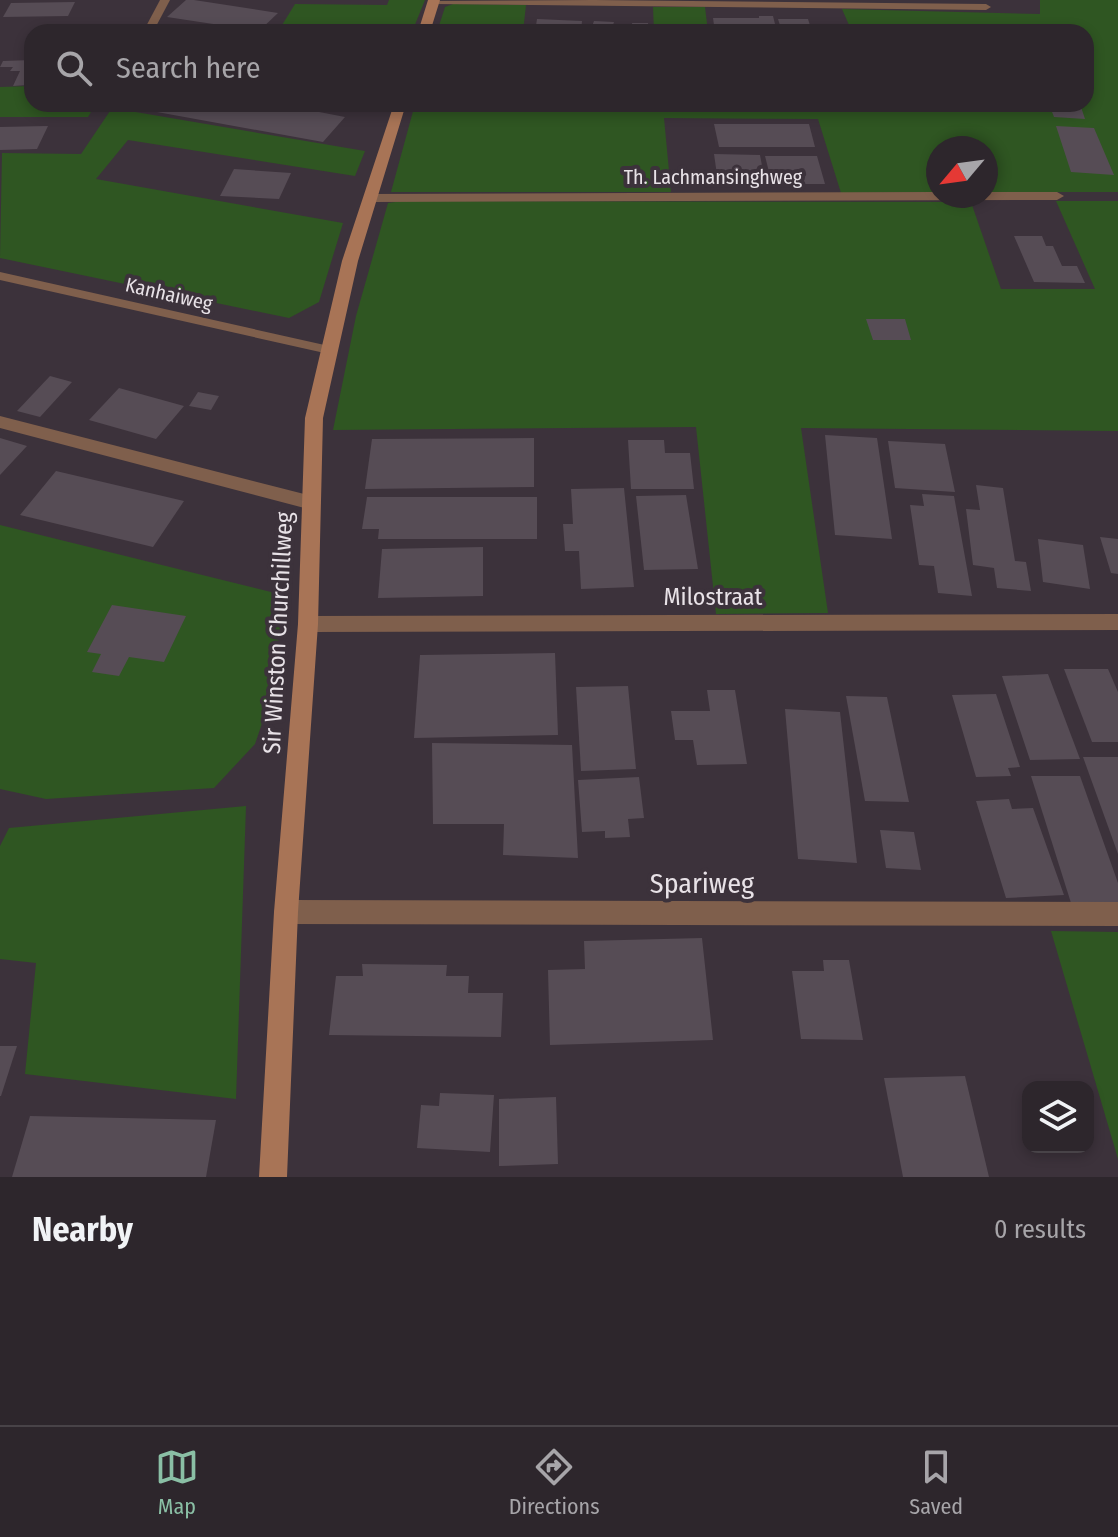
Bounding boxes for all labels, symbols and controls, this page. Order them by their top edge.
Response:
search box [24,24,1094,112]
icon: search [52,46,96,90]
text: Search here [116,50,261,86]
north arrow [926,136,998,208]
street label: Th. Lachmansinghweg [624,165,803,189]
street label: Kanhaiweg [123,272,215,316]
street label: Sir Winston Churchillweg [258,510,298,755]
street label: Milostraat [664,583,763,611]
street label: Spariweg [650,867,755,900]
map controls [1022,1081,1094,1153]
button: layers [1022,1081,1094,1153]
text: Nearby [32,1209,133,1250]
text: 0 results [994,1214,1086,1245]
tab: Map [155,1445,199,1520]
tab: Directions [509,1445,600,1520]
tab: Saved [909,1445,963,1520]

